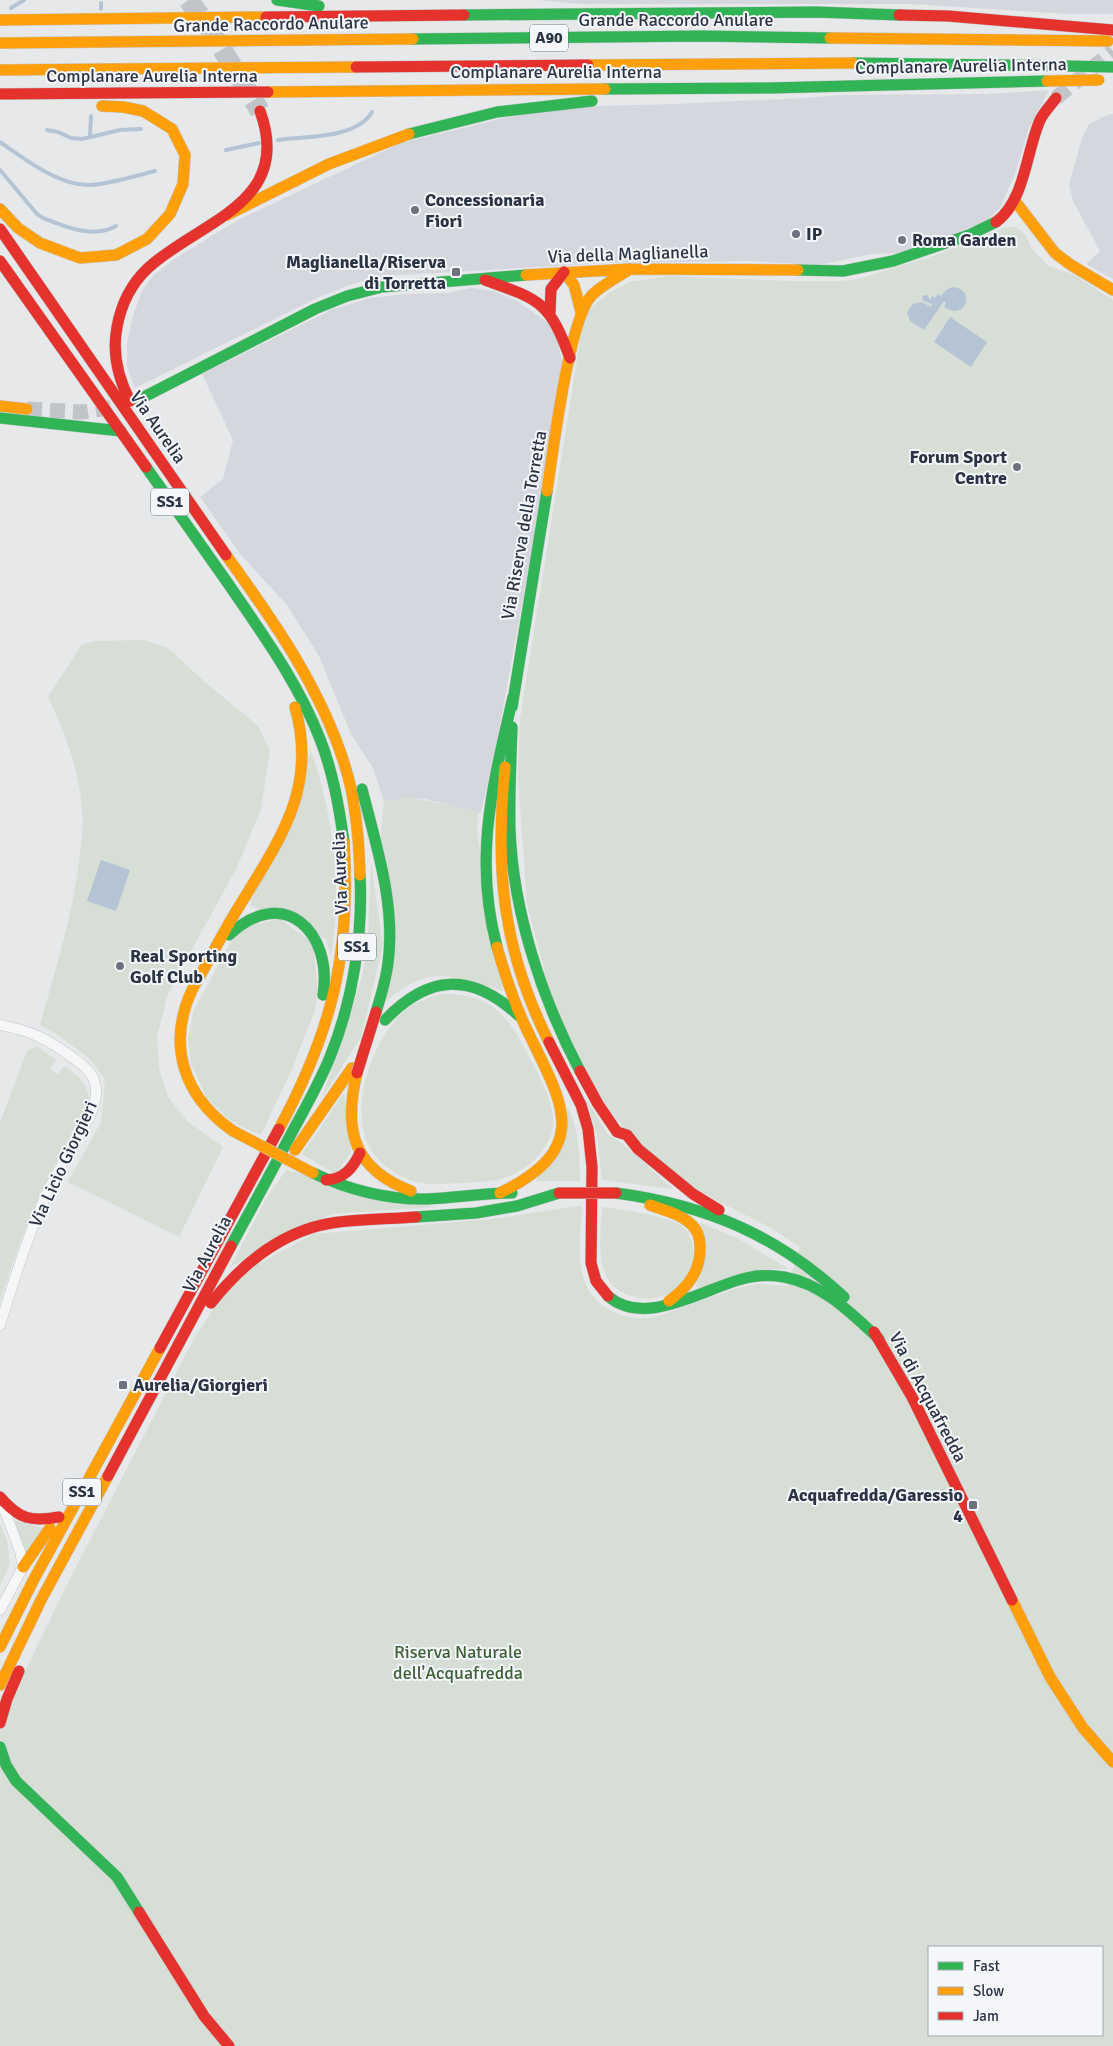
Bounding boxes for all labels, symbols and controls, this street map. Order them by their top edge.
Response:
street label: Grande Raccordo Anulare [578,9,774,31]
street label: Grande Raccordo Anulare [173,11,369,37]
road number: A90 [530,24,568,52]
street label: Complanare Aurelia Interna [855,53,1067,79]
street label: Complanare Aurelia Interna [450,61,662,83]
street label: Complanare Aurelia Interna [46,65,258,87]
place label: Concessionaria Fiori [425,189,544,232]
marker: Concessionaria Fiori [409,204,421,216]
place label: IP [806,223,823,245]
marker: IP [790,228,802,240]
place label: Roma Garden [912,229,1017,251]
marker: Roma Garden [896,234,908,246]
street label: Via della Maglianella [547,240,709,268]
place label: Maglianella/Riserva di Torretta [286,251,446,294]
marker: Maglianella/Riserva di Torretta [450,266,462,278]
street label: Via Aurelia [125,387,191,467]
street label: Via Riserva della Torretta [497,429,551,621]
place label: Forum Sport Centre [909,446,1007,489]
marker: Forum Sport Centre [1011,461,1023,473]
road number: SS1 [151,488,189,516]
street label: Via Aurelia [328,831,352,915]
road number: SS1 [338,934,376,960]
place label: Real Sporting Golf Club [130,945,237,988]
marker: Real Sporting Golf Club [114,960,126,972]
street label: Via Licio Giorgieri [24,1097,102,1231]
street label: Via Aurelia [178,1212,236,1296]
street label: Via di Acquafredda [884,1328,972,1466]
place label: Aurelia/Giorgieri [133,1374,268,1396]
marker: Aurelia/Giorgieri [117,1379,129,1391]
road number: SS1 [63,1478,101,1505]
place label: Acquafredda/Garessio 4 [788,1484,963,1527]
marker: Acquafredda/Garessio 4 [967,1499,979,1511]
park label: Riserva Naturale dell'Acquafredda [393,1641,523,1684]
legend [928,1946,1103,2036]
text: Fast [973,1957,1000,1975]
text: Slow [973,1982,1004,2000]
text: Jam [973,2007,999,2025]

